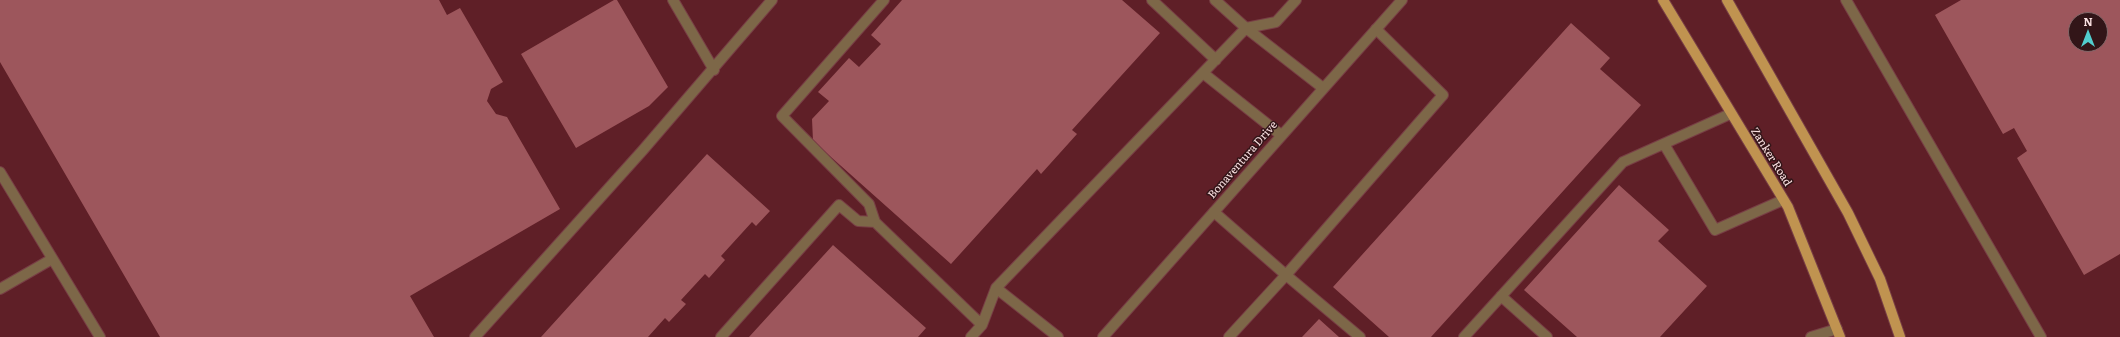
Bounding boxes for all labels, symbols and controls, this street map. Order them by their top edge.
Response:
north arrow [2068,12,2108,52]
text: N [2083,13,2093,29]
street label: Bonaventura Drive [1206,118,1280,202]
street label: Zanker Road [1748,125,1794,189]

